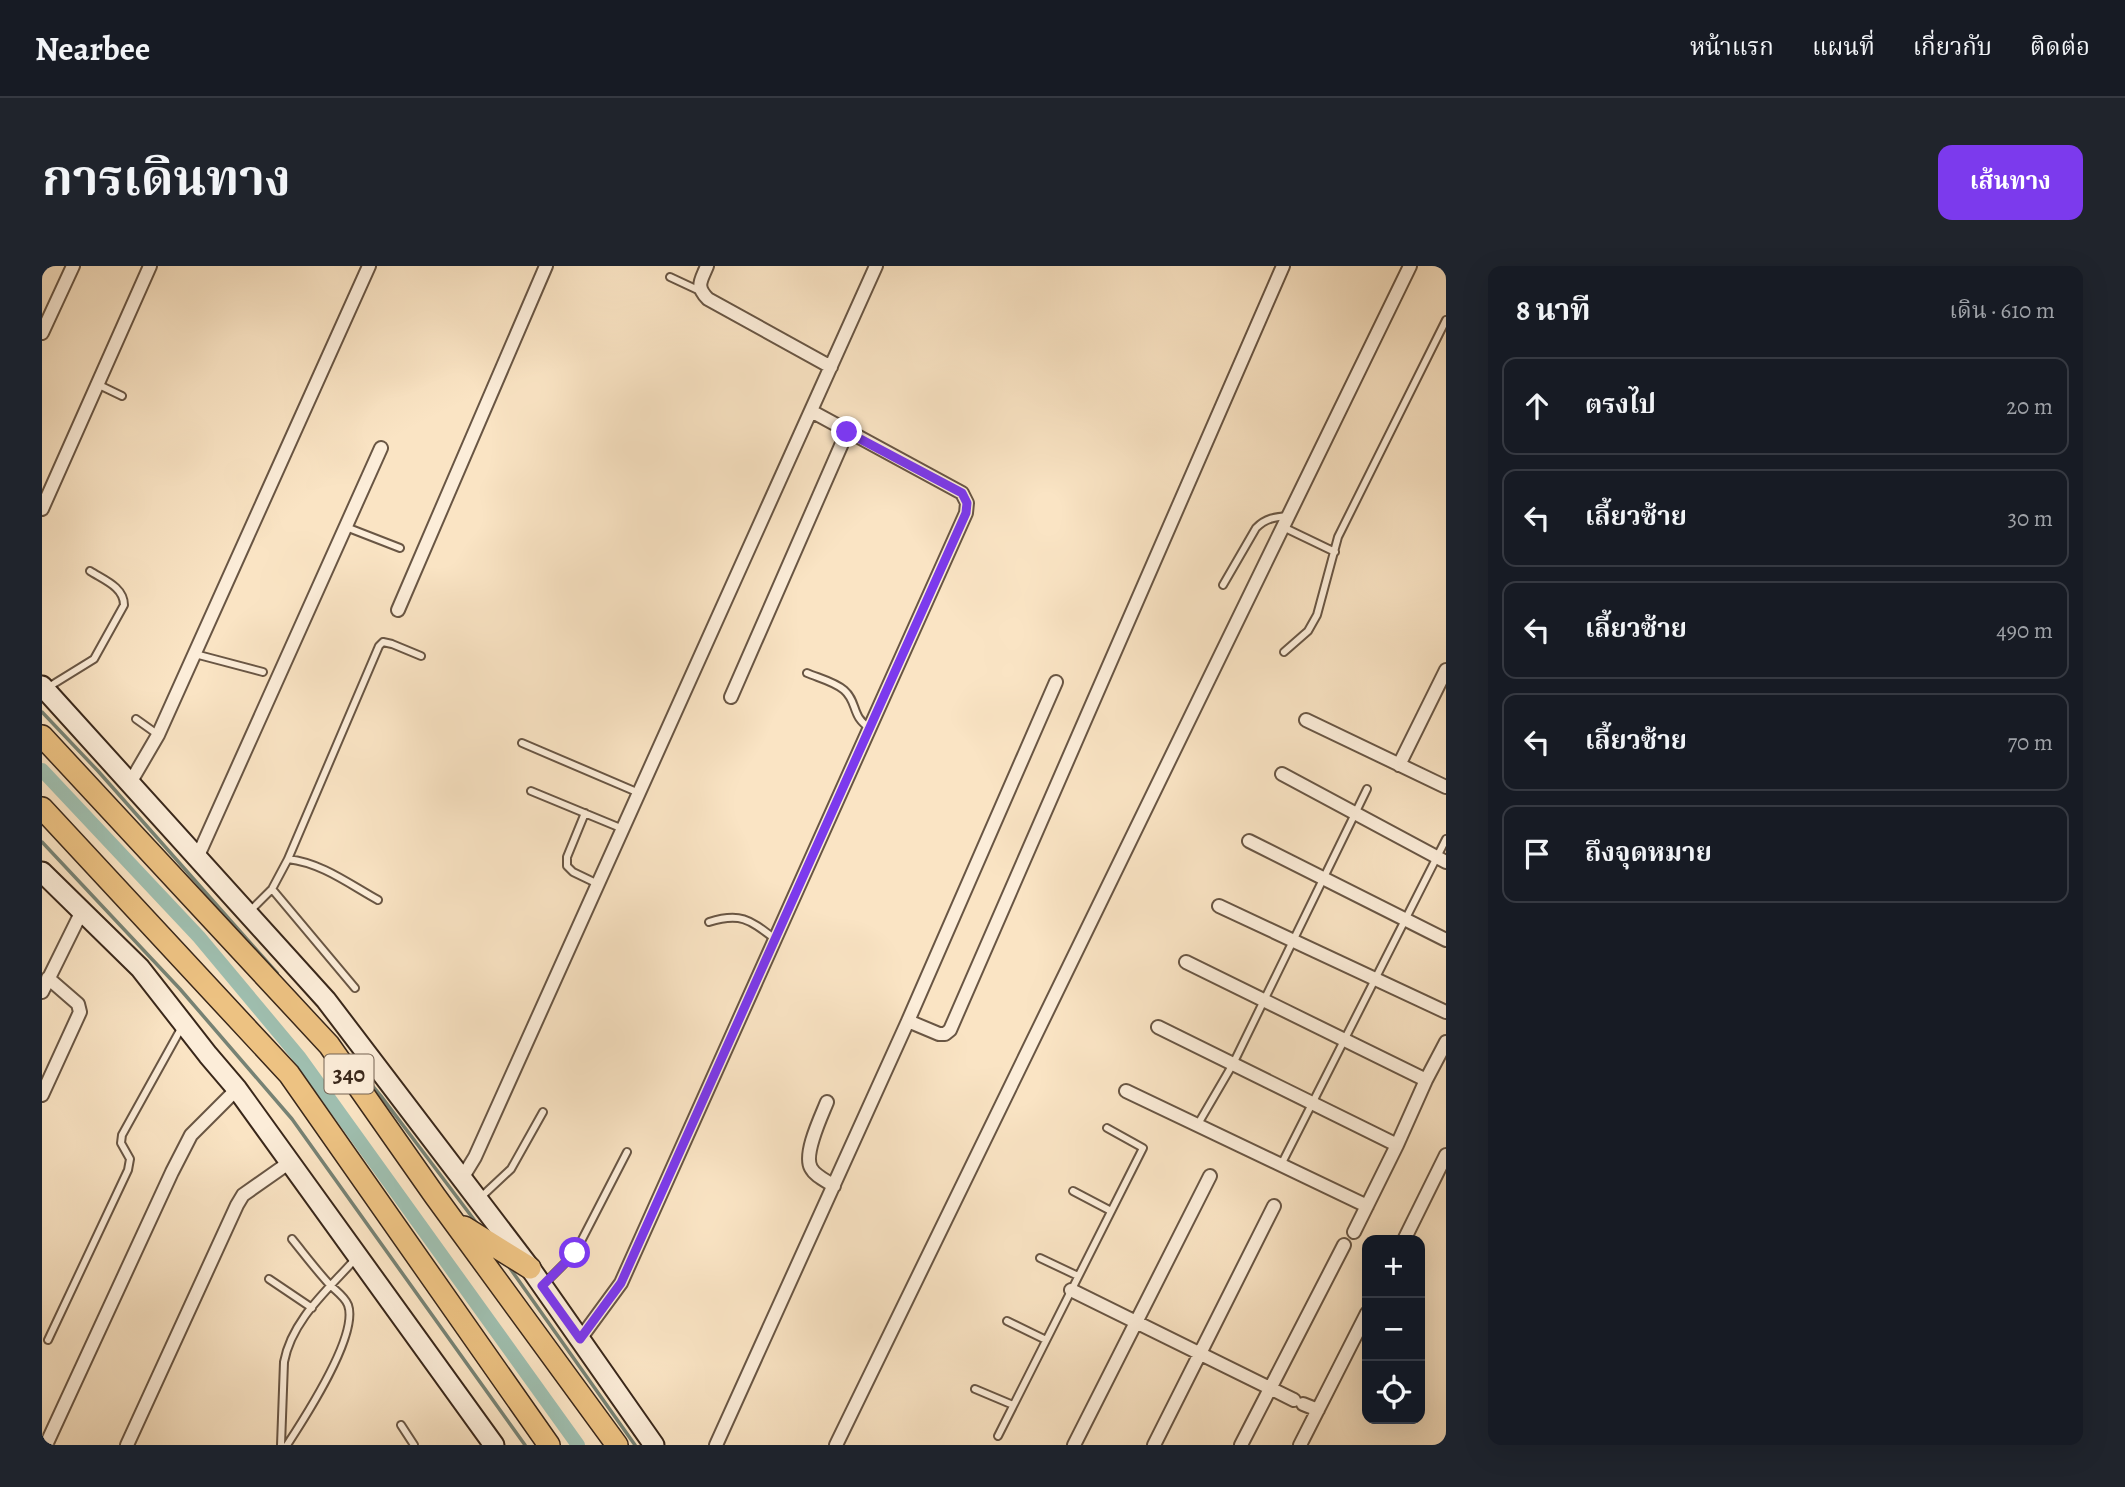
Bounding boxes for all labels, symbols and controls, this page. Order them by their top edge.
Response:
text: Nearbee [35,26,150,71]
text: หน้าแรก [1690,31,1774,63]
text: แผนที่ [1812,31,1875,63]
text: เกี่ยวกับ [1913,31,1992,63]
text: ติดต่อ [2030,31,2090,63]
text: การเดินทาง [42,145,291,212]
button: เส้นทาง [1938,145,2083,220]
text: 8 นาที [1516,290,1590,330]
text: เดิน · 610 m [1949,295,2055,326]
icon: ahead [1518,387,1556,425]
text: ตรงไป [1585,387,1656,422]
text: 20 m [2006,391,2053,422]
route end [831,416,862,447]
icon: left [1518,499,1556,537]
text: เลี้ยวซ้าย [1585,499,1687,534]
text: 30 m [2007,503,2053,534]
icon: left [1518,611,1556,649]
text: เลี้ยวซ้าย [1585,611,1687,646]
text: 490 m [1996,615,2053,646]
icon: left [1518,723,1556,761]
text: เลี้ยวซ้าย [1585,723,1687,758]
text: 70 m [2007,727,2053,758]
icon: arrive [1518,835,1556,873]
text: ถึงจุดหมาย [1585,835,1712,870]
road number: 340 [324,1054,374,1094]
map controls [1362,1235,1425,1424]
button: + [1362,1235,1425,1298]
route start [559,1237,590,1268]
button: − [1362,1298,1425,1361]
button: locate [1362,1361,1425,1424]

